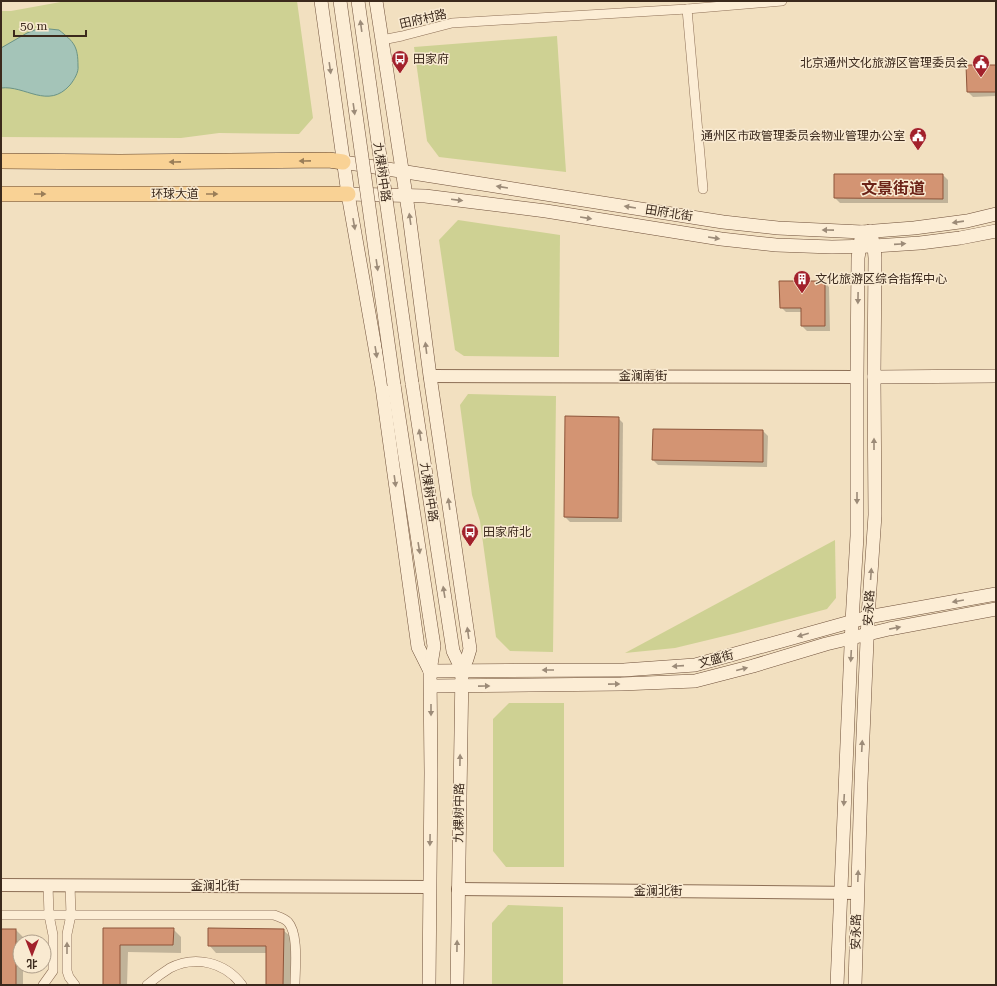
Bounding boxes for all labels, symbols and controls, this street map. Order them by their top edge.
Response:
street label: 田府村路 [398,7,448,31]
scale bar [14,12,86,38]
text: 50 m [20,19,47,33]
one-way arrow [358,20,364,32]
bus stop icon: 田家府 [390,49,410,74]
place label: 田家府 [413,52,449,66]
public building icon: 北京通州文化旅游区管理委员会 [971,53,991,78]
place label: 北京通州文化旅游区管理委员会 [800,56,968,70]
one-way arrow [327,62,333,74]
one-way arrow [351,103,357,115]
public building icon: 通州区市政管理委员会物业管理办公室 [908,126,928,151]
place label: 通州区市政管理委员会物业管理办公室 [701,129,905,143]
street label: 九棵树中路 [371,141,393,203]
one-way arrow [298,158,311,164]
one-way arrow [168,159,181,165]
district label: 文景街道 [861,179,925,198]
one-way arrow [496,184,508,190]
street label: 环球大道 [151,187,199,201]
one-way arrow [34,191,47,197]
one-way arrow [206,191,219,197]
one-way arrow [451,197,463,203]
street label: 田府北街 [644,202,694,224]
one-way arrow [624,204,636,210]
one-way arrow [406,213,413,225]
one-way arrow [580,215,592,221]
one-way arrow [352,218,358,230]
one-way arrow [952,219,964,225]
one-way arrow [821,227,834,233]
one-way arrow [708,235,720,241]
one-way arrow [894,241,906,248]
one-way arrow [374,259,380,271]
building icon: 文化旅游区综合指挥中心 [792,269,812,294]
place label: 文化旅游区综合指挥中心 [815,272,947,286]
one-way arrow [855,292,861,305]
one-way arrow [423,342,430,354]
one-way arrow [373,346,379,358]
street label: 金澜南街 [619,369,667,383]
one-way arrow [417,429,423,441]
one-way arrow [871,437,877,450]
street label: 九棵树中路 [417,461,441,523]
one-way arrow [392,475,398,487]
one-way arrow [854,492,860,505]
one-way arrow [446,498,452,510]
bus stop icon: 田家府北 [460,522,480,547]
place label: 田家府北 [483,525,531,539]
one-way arrow [416,542,422,554]
one-way arrow [868,568,875,580]
one-way arrow [441,586,447,598]
street label: 安永路 [861,590,877,626]
one-way arrow [951,598,964,604]
one-way arrow [889,625,901,631]
one-way arrow [465,627,471,639]
one-way arrow [797,632,810,638]
street label: 文盛街 [697,648,735,670]
one-way arrow [847,650,854,662]
one-way arrow [672,663,684,670]
one-way arrow [737,666,749,672]
one-way arrow [541,667,554,673]
one-way arrow [608,681,621,687]
one-way arrow [478,682,490,689]
one-way arrow [428,704,434,717]
one-way arrow [859,740,866,752]
one-way arrow [457,753,463,766]
street label: 九棵树中路 [451,783,467,843]
one-way arrow [841,794,848,806]
one-way arrow [427,834,433,847]
one-way arrow [855,869,861,882]
street label: 金澜北街 [191,879,239,893]
street label: 金澜北街 [634,884,682,898]
street label: 安永路 [849,914,863,950]
north arrow [12,934,52,974]
one-way arrow [454,939,460,952]
one-way arrow [64,941,70,954]
text: 北 [27,957,38,970]

